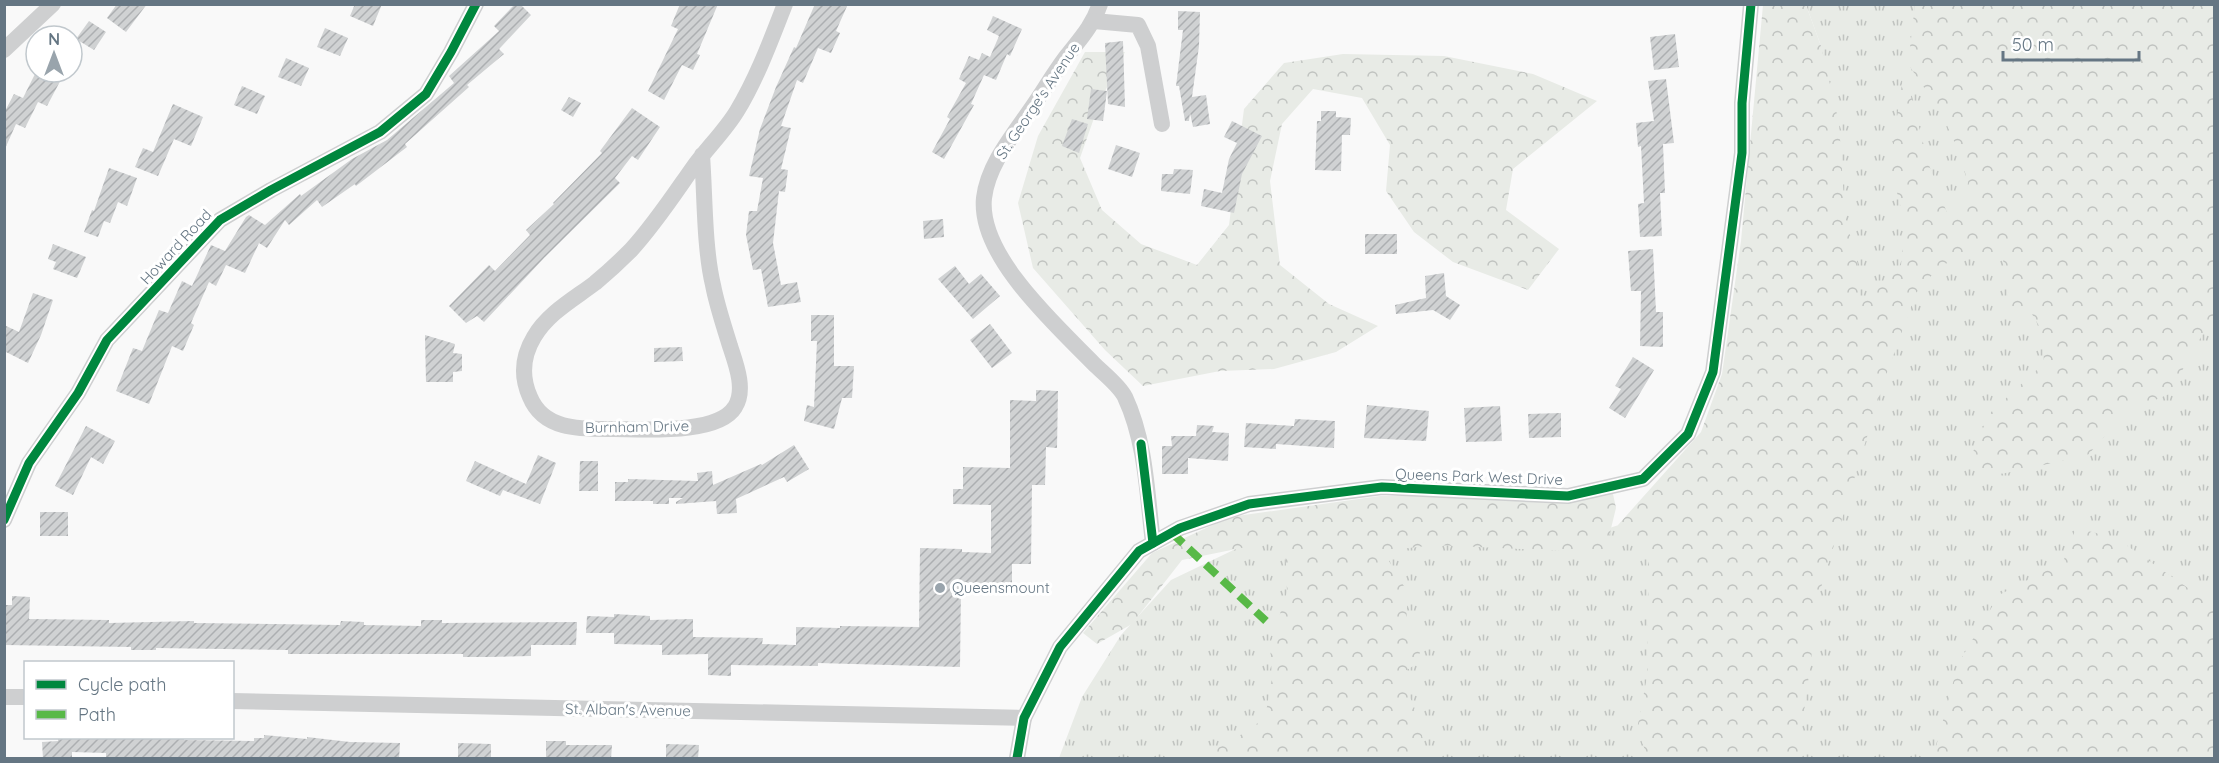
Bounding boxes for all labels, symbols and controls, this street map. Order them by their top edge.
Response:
north arrow [24,24,84,84]
scale bar [2003,24,2140,62]
text: N [48,29,60,49]
text: 50 m [2012,33,2054,56]
street label: St. George's Avenue [991,39,1084,163]
street label: Howard Road [136,205,215,288]
street label: Burnham Drive [585,416,689,437]
street label: Queens Park West Drive [1395,464,1563,489]
place label: Queensmount [952,578,1050,597]
marker: Queensmount [933,581,947,595]
legend [24,661,234,739]
text: Cycle path [78,673,166,696]
street label: St. Alban's Avenue [565,699,691,720]
text: Path [78,703,116,726]

